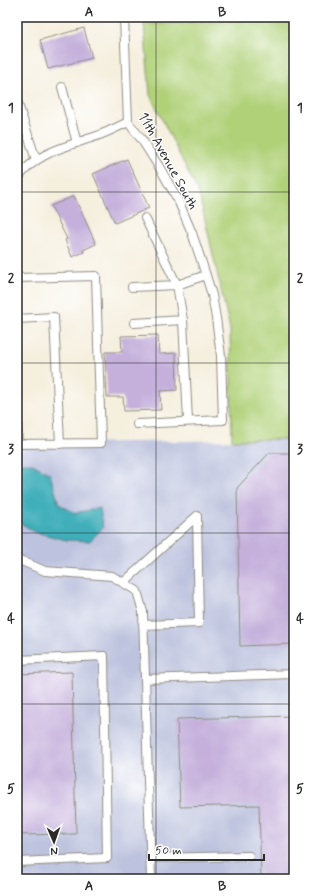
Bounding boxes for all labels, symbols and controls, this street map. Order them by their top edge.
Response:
text: A [85,4,93,21]
text: B [218,4,227,21]
text: 1 [8,100,14,117]
text: 1 [297,100,303,117]
street label: 11th Avenue South [134,109,202,213]
text: 2 [8,270,15,287]
text: 2 [297,270,304,287]
text: 3 [8,441,14,458]
text: 3 [297,441,303,458]
text: 4 [7,611,15,628]
text: 4 [296,611,304,628]
text: 5 [7,781,15,798]
text: 5 [296,781,304,798]
north arrow [34,822,74,862]
scale bar [149,836,264,862]
text: 50 m [155,843,182,859]
text: N [50,844,58,858]
text: A [85,878,93,895]
text: B [218,878,227,895]

